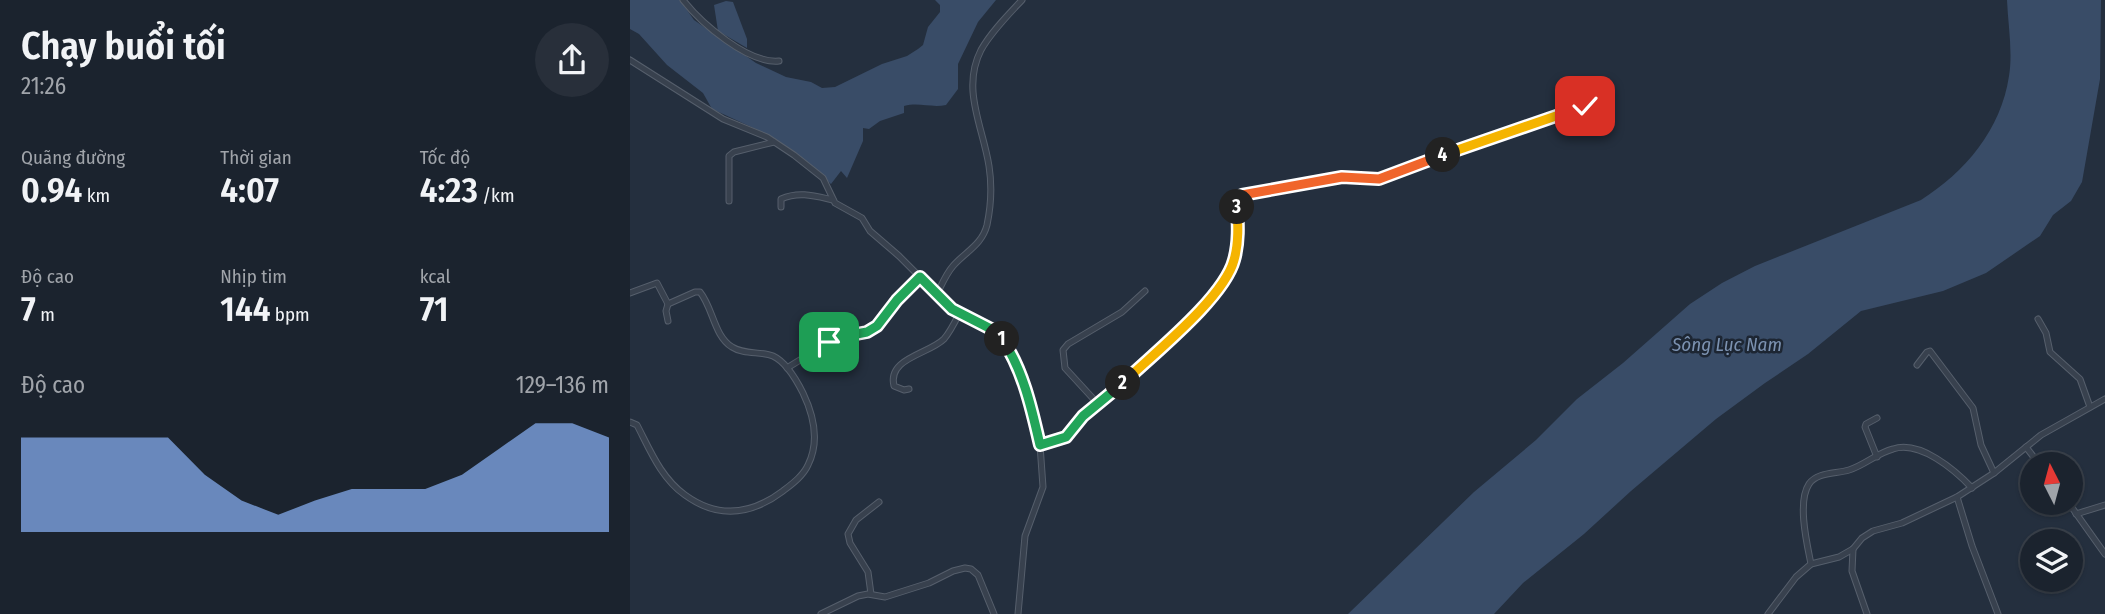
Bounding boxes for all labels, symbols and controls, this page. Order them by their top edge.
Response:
text: Chạy buổi tối [21,23,226,69]
button: share [535,23,609,97]
text: 21:26 [21,72,66,100]
pin [1555,76,1615,136]
icon: check [1566,87,1604,125]
pin: 4 [1426,138,1460,172]
text: 4 [1438,143,1447,166]
text: Quãng đường [21,146,125,169]
text: Thời gian [220,146,292,169]
text: Tốc độ [420,146,470,169]
text: 0.94 [21,169,82,211]
text: 4:07 [220,169,279,211]
text: 4:23 [420,169,478,211]
text: km [82,184,110,207]
text: /km [478,184,515,207]
pin: 3 [1220,190,1254,224]
text: 3 [1232,195,1241,218]
text: Độ cao [21,265,74,288]
text: Nhịp tim [220,265,287,288]
text: kcal [420,265,450,288]
text: 7 [21,288,36,330]
text: 144 [220,288,270,330]
text: 71 [420,288,449,330]
text: m [36,303,55,326]
text: bpm [270,303,310,326]
pin [799,312,859,372]
pin: 1 [984,322,1020,356]
icon: arrive [810,323,848,361]
text: 1 [997,327,1006,350]
water label: Sông Lục Nam [1671,333,1782,356]
pin: 2 [1106,366,1140,400]
text: Độ cao [21,371,85,399]
text: 129–136 m [516,371,609,399]
text: 2 [1118,371,1127,394]
north arrow [2020,452,2082,514]
map controls [2020,452,2083,592]
button: layers [2020,529,2083,592]

